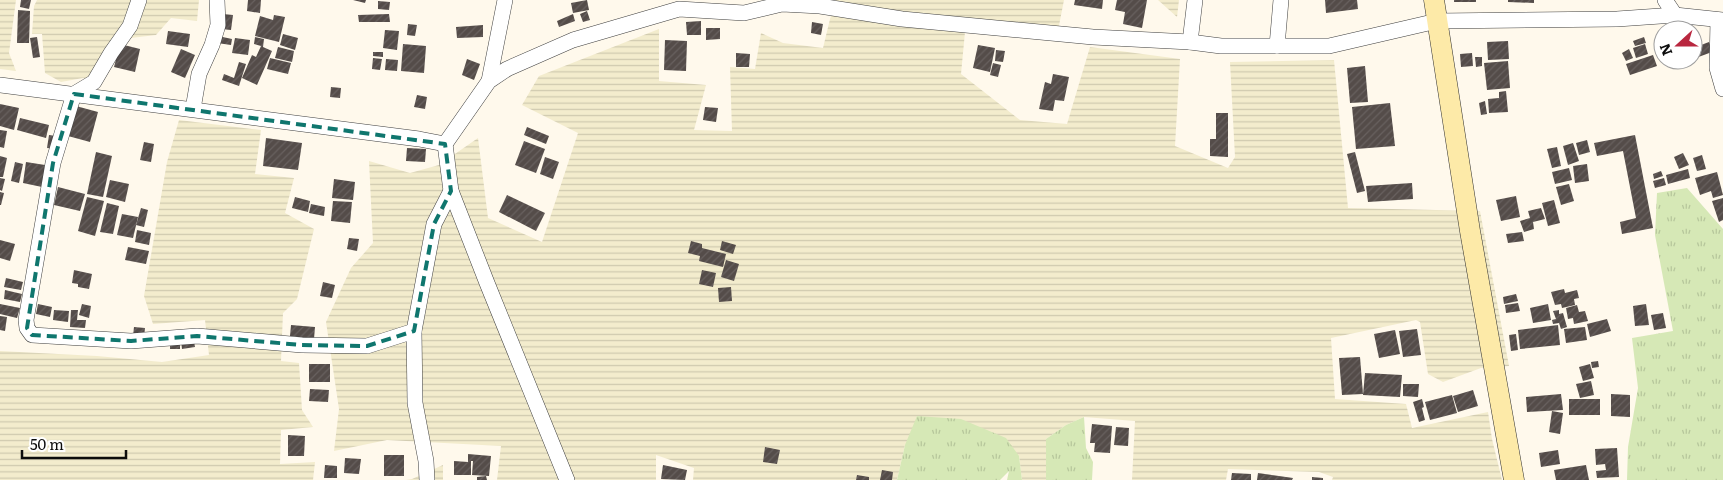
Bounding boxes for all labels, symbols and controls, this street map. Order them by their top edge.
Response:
north arrow [1653,20,1703,70]
text: N [1653,41,1676,59]
scale bar [22,428,126,460]
text: 50 m [30,432,64,455]

